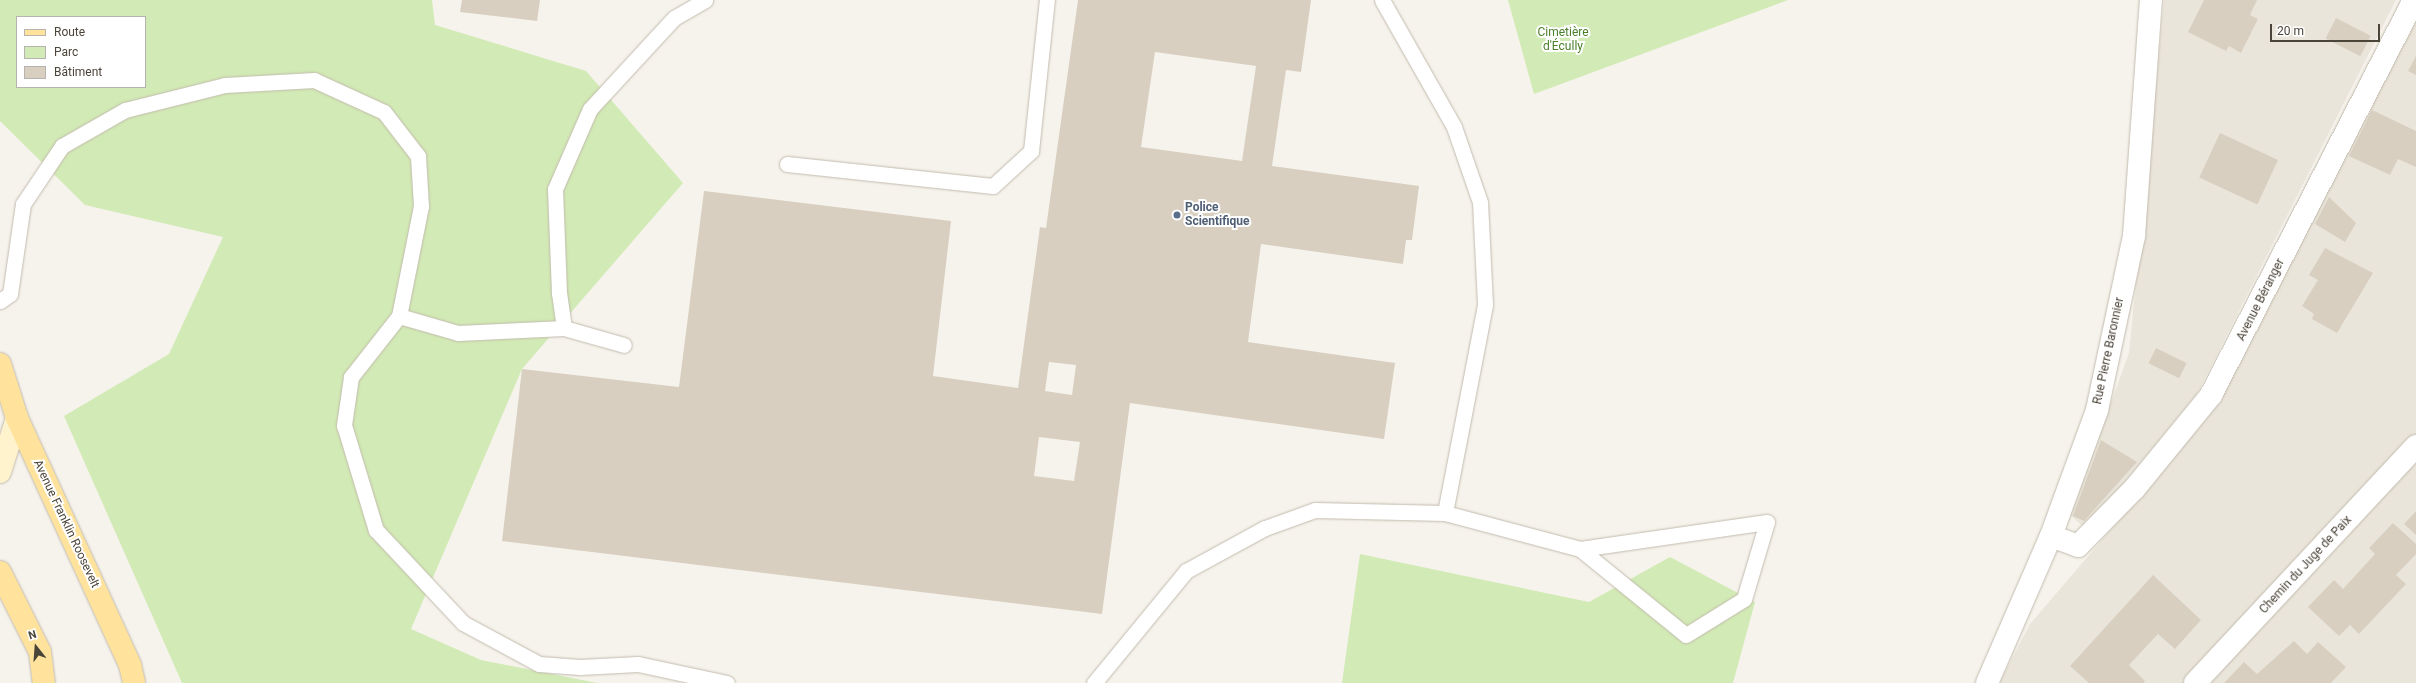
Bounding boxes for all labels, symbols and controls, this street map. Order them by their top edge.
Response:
legend [16,16,146,88]
scale bar [2272,16,2382,42]
text: 20 m [2277,24,2304,38]
text: Route [54,25,85,39]
park label: Cimetière d'Écully [1537,26,1589,54]
text: Parc [54,45,78,59]
text: Bâtiment [54,65,102,79]
place label: Police Scientifique [1185,201,1250,229]
marker: Police Scientifique [1172,210,1182,220]
street label: Avenue Béranger [2234,257,2288,343]
street label: Rue Pierre Baronnier [2091,296,2127,406]
street label: Avenue Franklin Roosevelt [30,458,102,590]
street label: Chemin du Juge de Paix [2257,513,2355,617]
north arrow [16,627,56,667]
text: N [27,628,38,642]

